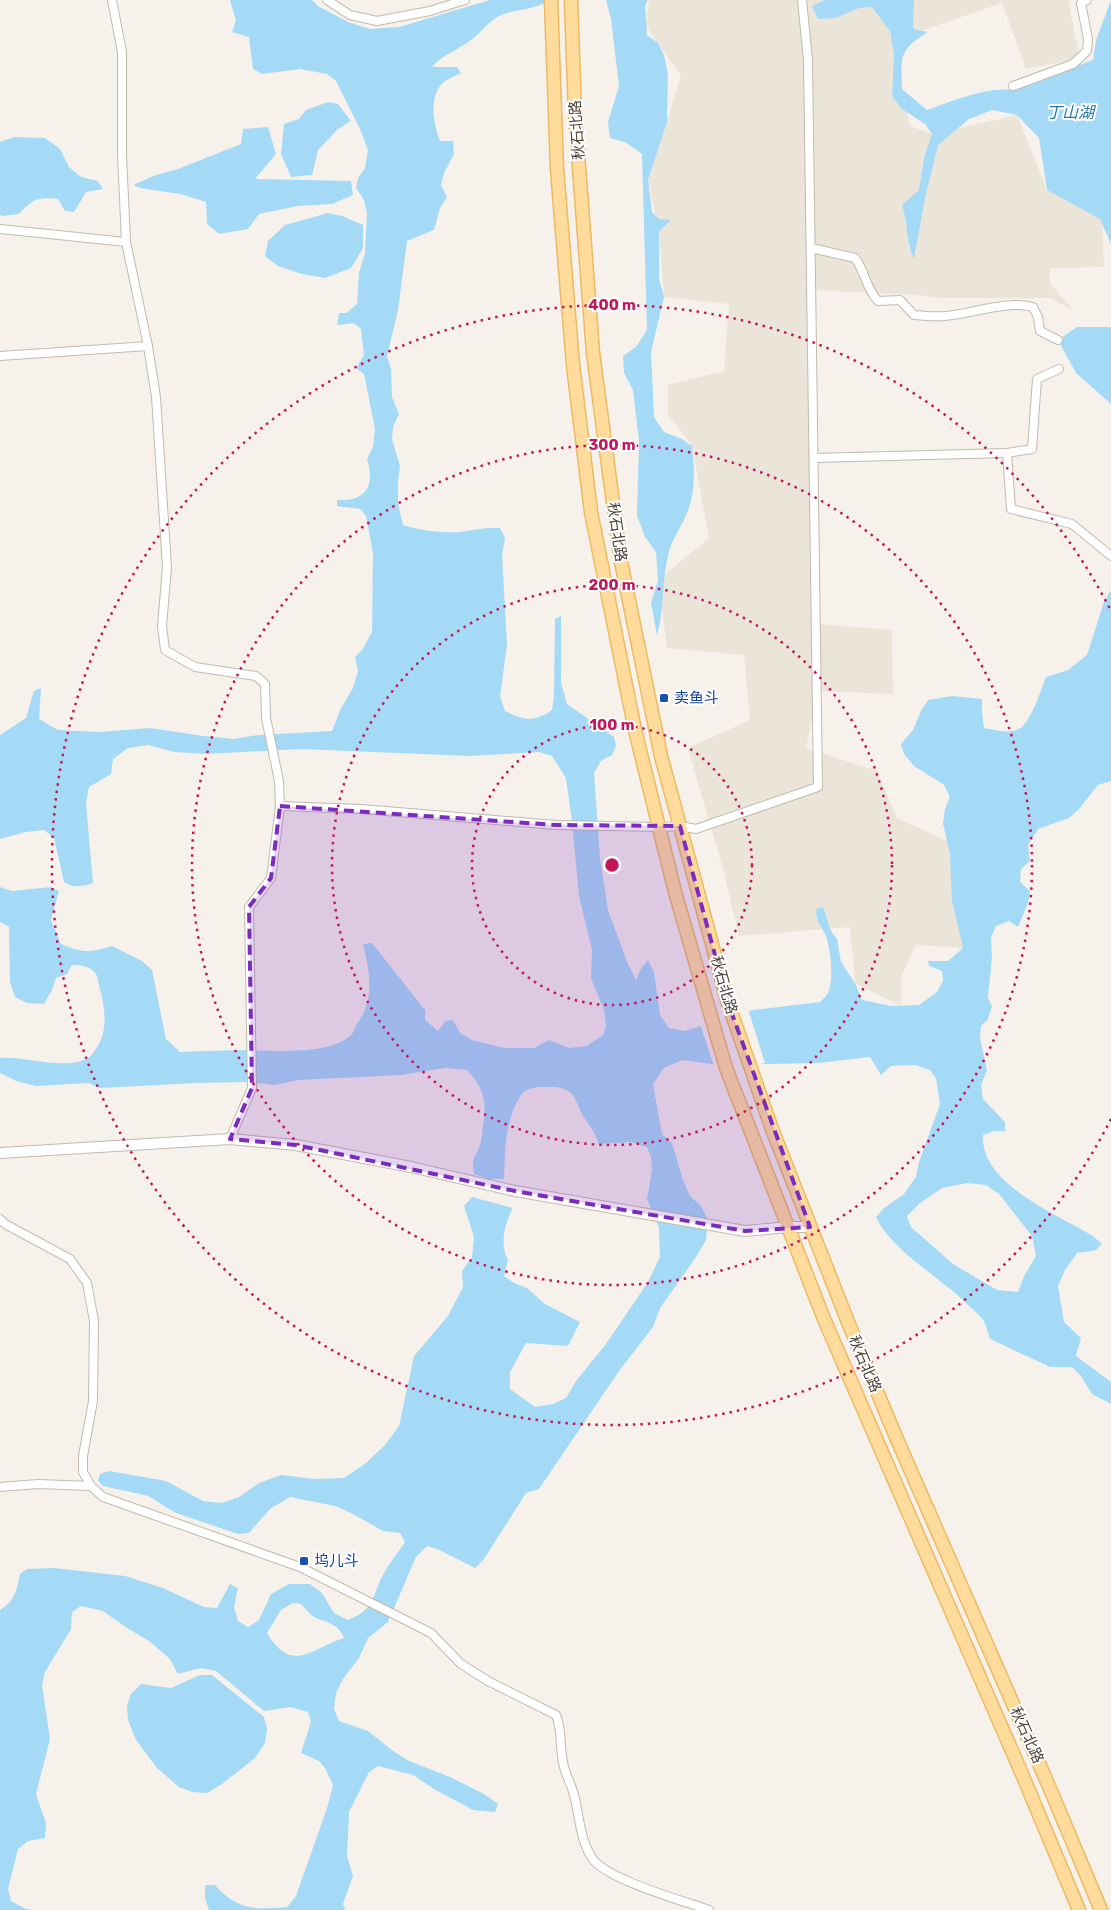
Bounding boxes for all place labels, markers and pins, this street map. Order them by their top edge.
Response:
place label: 卖鱼斗 [674,689,719,707]
marker: 卖鱼斗 [658,692,670,704]
centre of rings [603,856,621,874]
place label: 坞儿斗 [314,1552,359,1570]
marker: 坞儿斗 [298,1555,310,1567]

